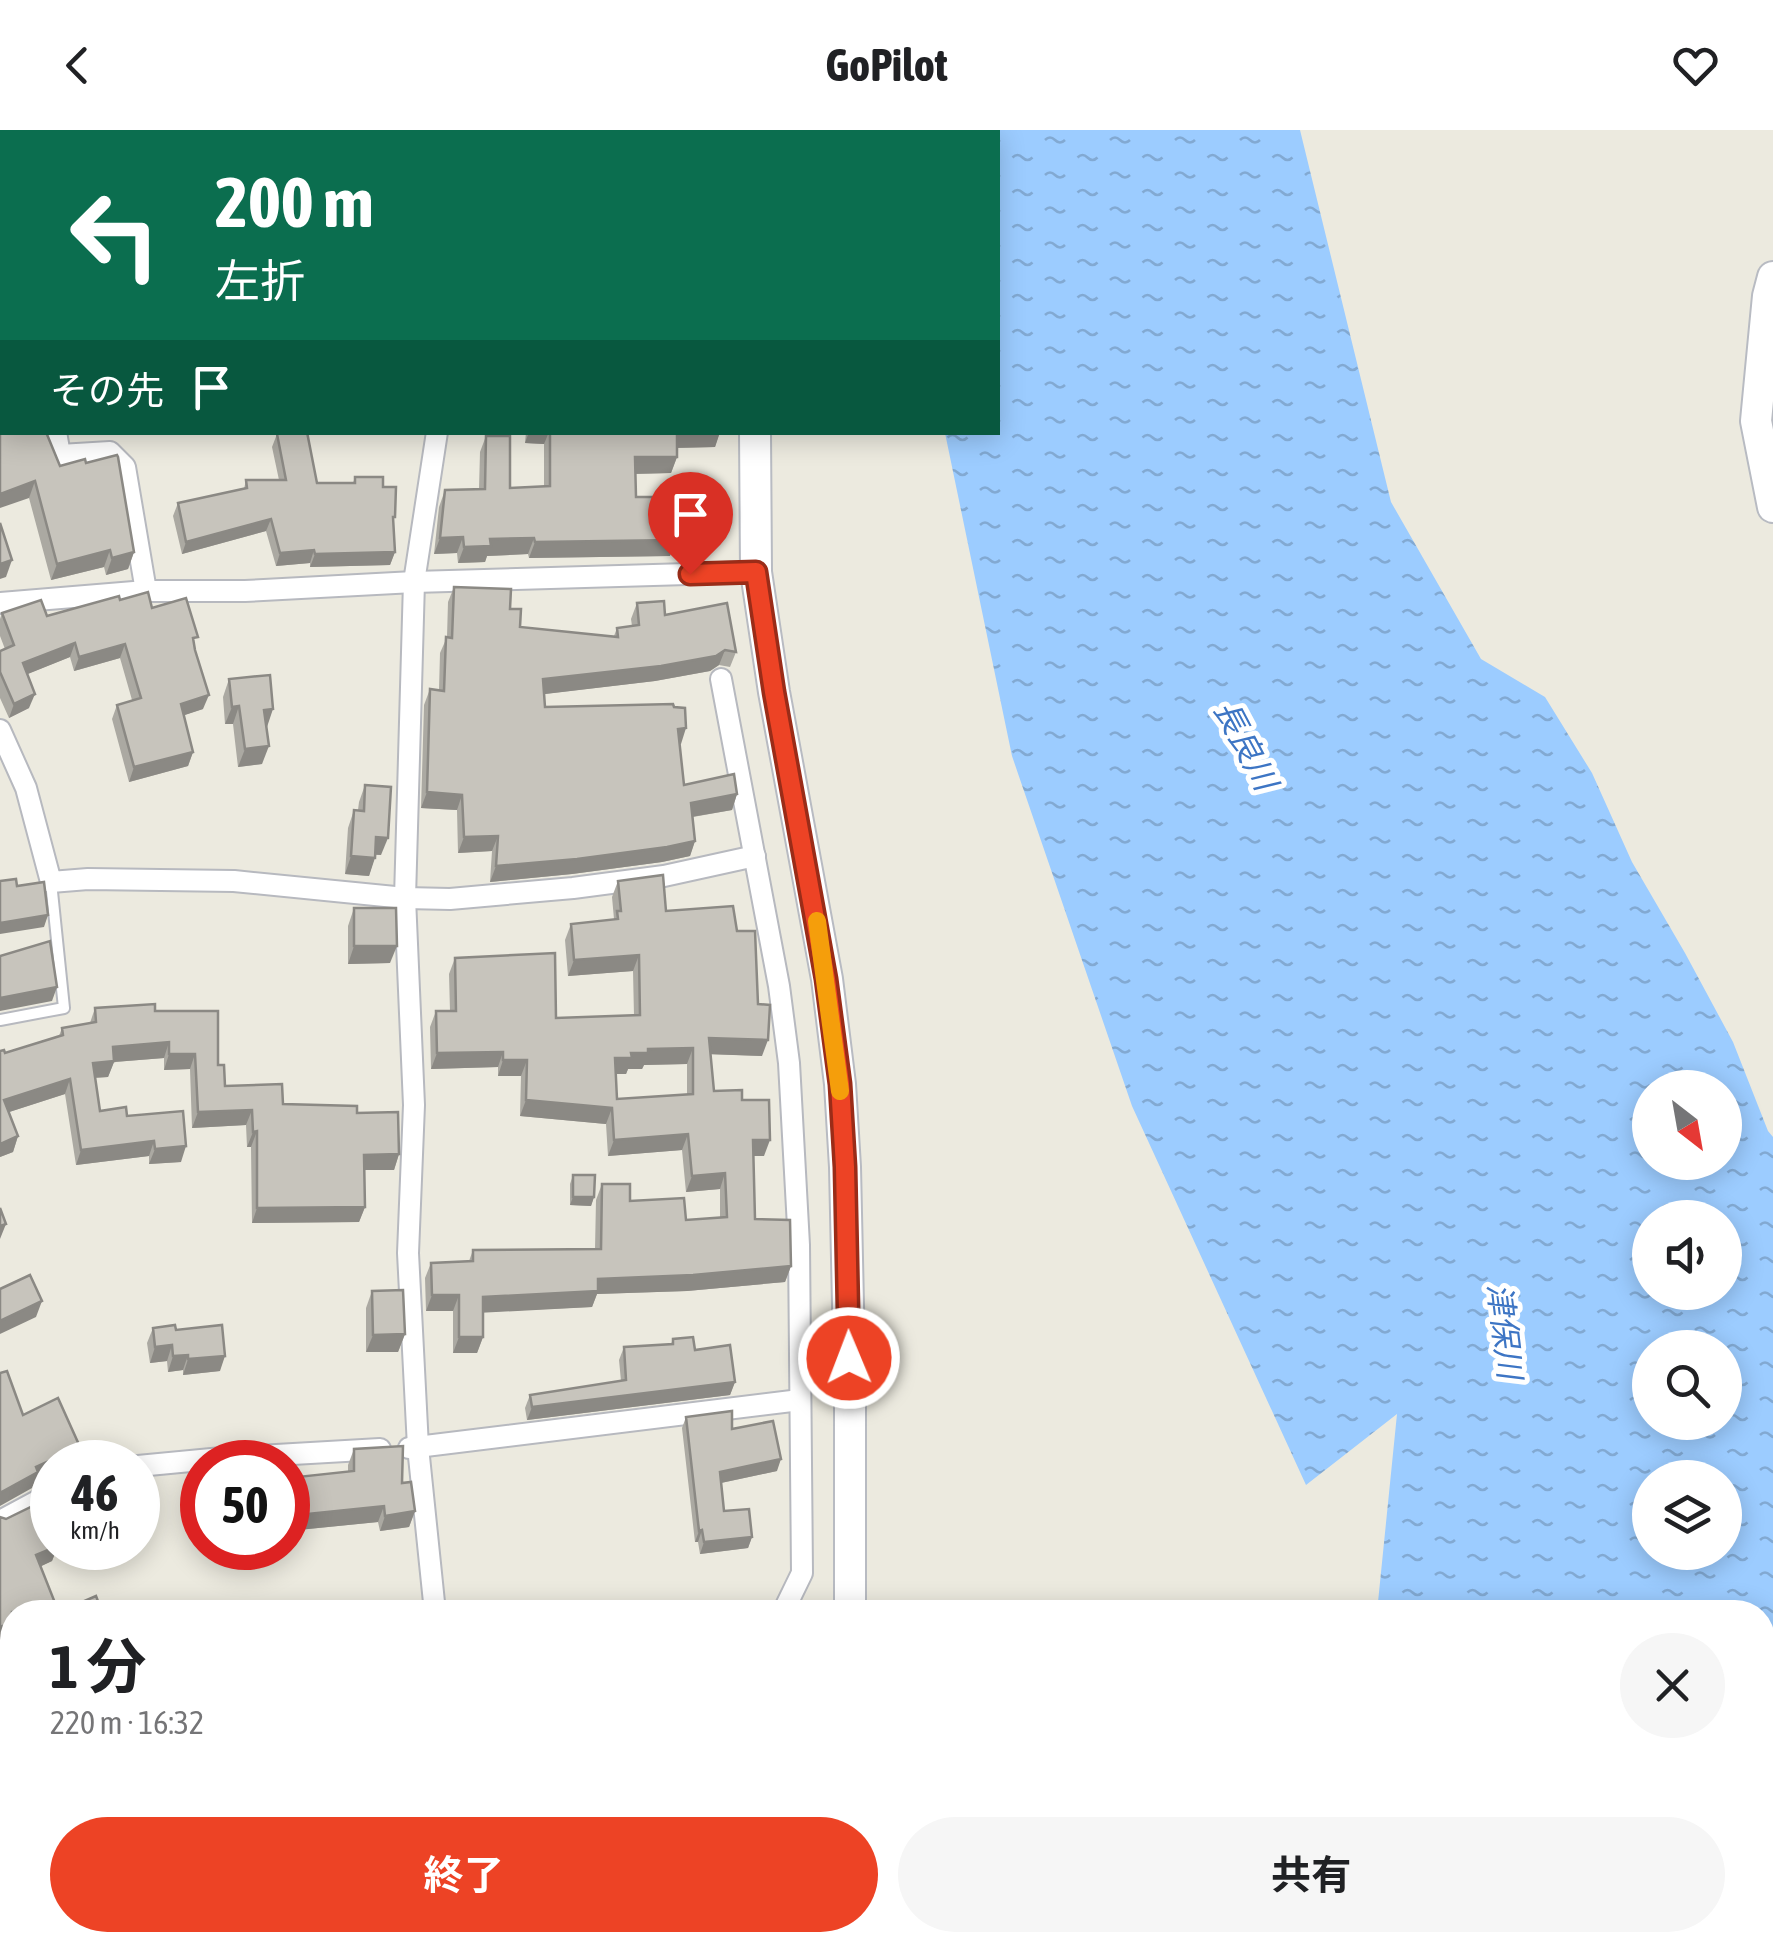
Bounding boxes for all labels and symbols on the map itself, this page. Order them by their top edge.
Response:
pin [648,472,733,575]
water label: 長良川 [1207,694,1286,799]
north arrow [1632,1070,1742,1180]
water label: 津保川 [1481,1281,1530,1384]
position arrow [797,1306,901,1410]
speed limit sign: 50 [180,1440,310,1570]

